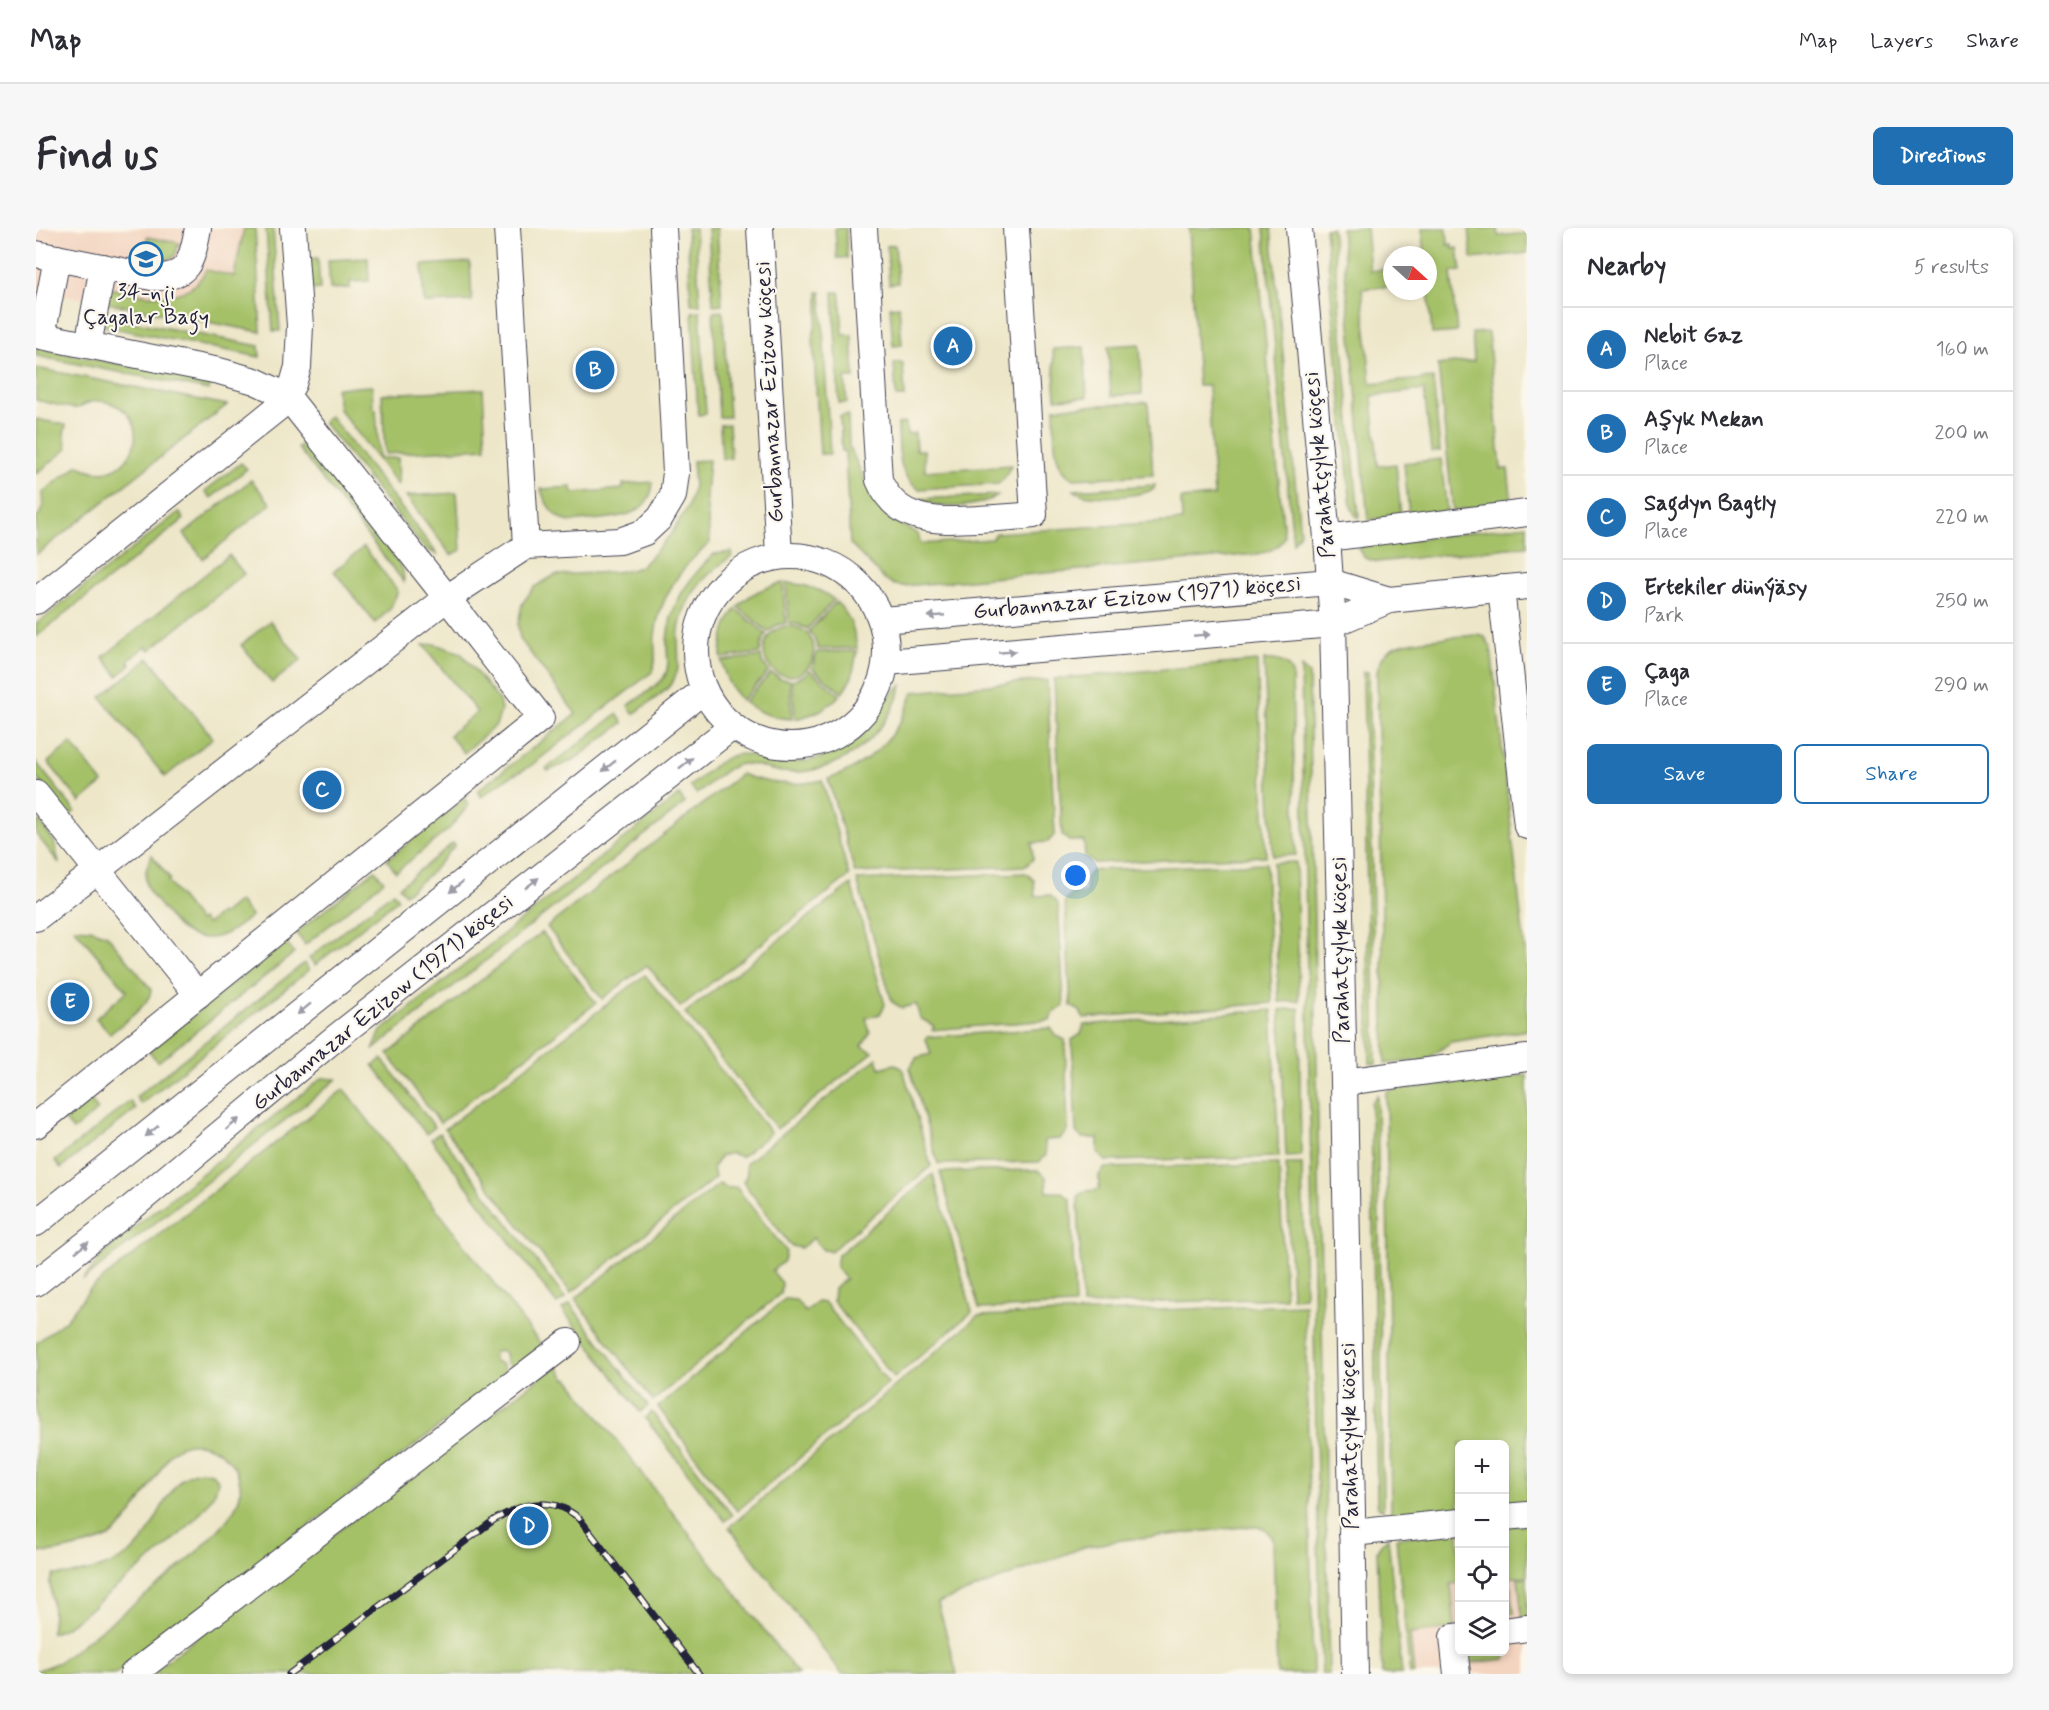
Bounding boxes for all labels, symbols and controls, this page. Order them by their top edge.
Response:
text: Map [30,23,81,60]
text: Map [1799,27,1837,55]
text: Layers [1870,27,1933,55]
text: Share [1966,27,2019,55]
button: Directions [1873,127,2013,185]
text: Find us [36,129,158,184]
school or university icon: 34-nji Çagalar Bagy [128,241,164,277]
north arrow [1383,246,1437,300]
text: Nearby [1587,250,1666,284]
text: 5 results [1914,254,1989,281]
street label: Gurbannazar Ezizow köçesi [749,260,791,524]
place label: 34-nji Çagalar Bagy [83,279,209,335]
text: Nebit Gaz [1644,322,1743,350]
pin: A [934,324,972,368]
text: A [1600,336,1613,363]
text: 160 m [1936,336,1989,363]
pin: B [576,348,614,392]
text: Place [1644,350,1688,377]
street label: Parahatçylyk köçesi [1298,371,1342,559]
text: Aşyk Mekan [1644,406,1764,434]
text: B [1600,420,1613,447]
text: 200 m [1934,420,1989,447]
text: Place [1644,434,1688,461]
text: Sagdyn Bagtly [1644,490,1776,518]
text: C [1599,504,1614,531]
text: 220 m [1935,504,1989,531]
text: Place [1644,518,1688,545]
street label: Gurbannazar Ezizow (1971) köçesi [972,570,1302,626]
text: Ertekiler dünýäsy [1644,574,1807,602]
text: D [1600,588,1613,615]
text: 250 m [1935,588,1989,615]
text: Park [1644,602,1684,629]
one-way arrow [926,611,945,621]
one-way arrow [1192,630,1211,640]
one-way arrow [998,647,1017,656]
text: Çaga [1644,658,1690,686]
text: E [1601,672,1612,699]
text: 290 m [1934,672,1989,699]
text: Place [1644,686,1688,713]
button: Save [1587,744,1782,804]
button: Share [1794,744,1989,804]
one-way arrow [678,757,693,769]
one-way arrow [601,759,616,771]
pin: C [302,768,342,812]
street label: Parahatçylyk köçesi [1325,856,1357,1044]
your location [1061,861,1090,890]
one-way arrow [525,878,540,890]
one-way arrow [448,881,464,894]
street label: Gurbannazar Ezizow (1971) köçesi [246,889,520,1117]
pin: E [51,980,90,1024]
one-way arrow [296,1003,312,1016]
one-way arrow [225,1117,241,1130]
one-way arrow [144,1125,160,1138]
one-way arrow [74,1241,90,1254]
street label: Parahatçylyk köçesi [1334,1342,1366,1530]
map controls [1455,1440,1509,1656]
button: + [1455,1440,1509,1494]
button: − [1455,1494,1509,1548]
pin: D [510,1504,548,1548]
button: locate [1455,1548,1509,1602]
button: layers [1455,1602,1509,1656]

